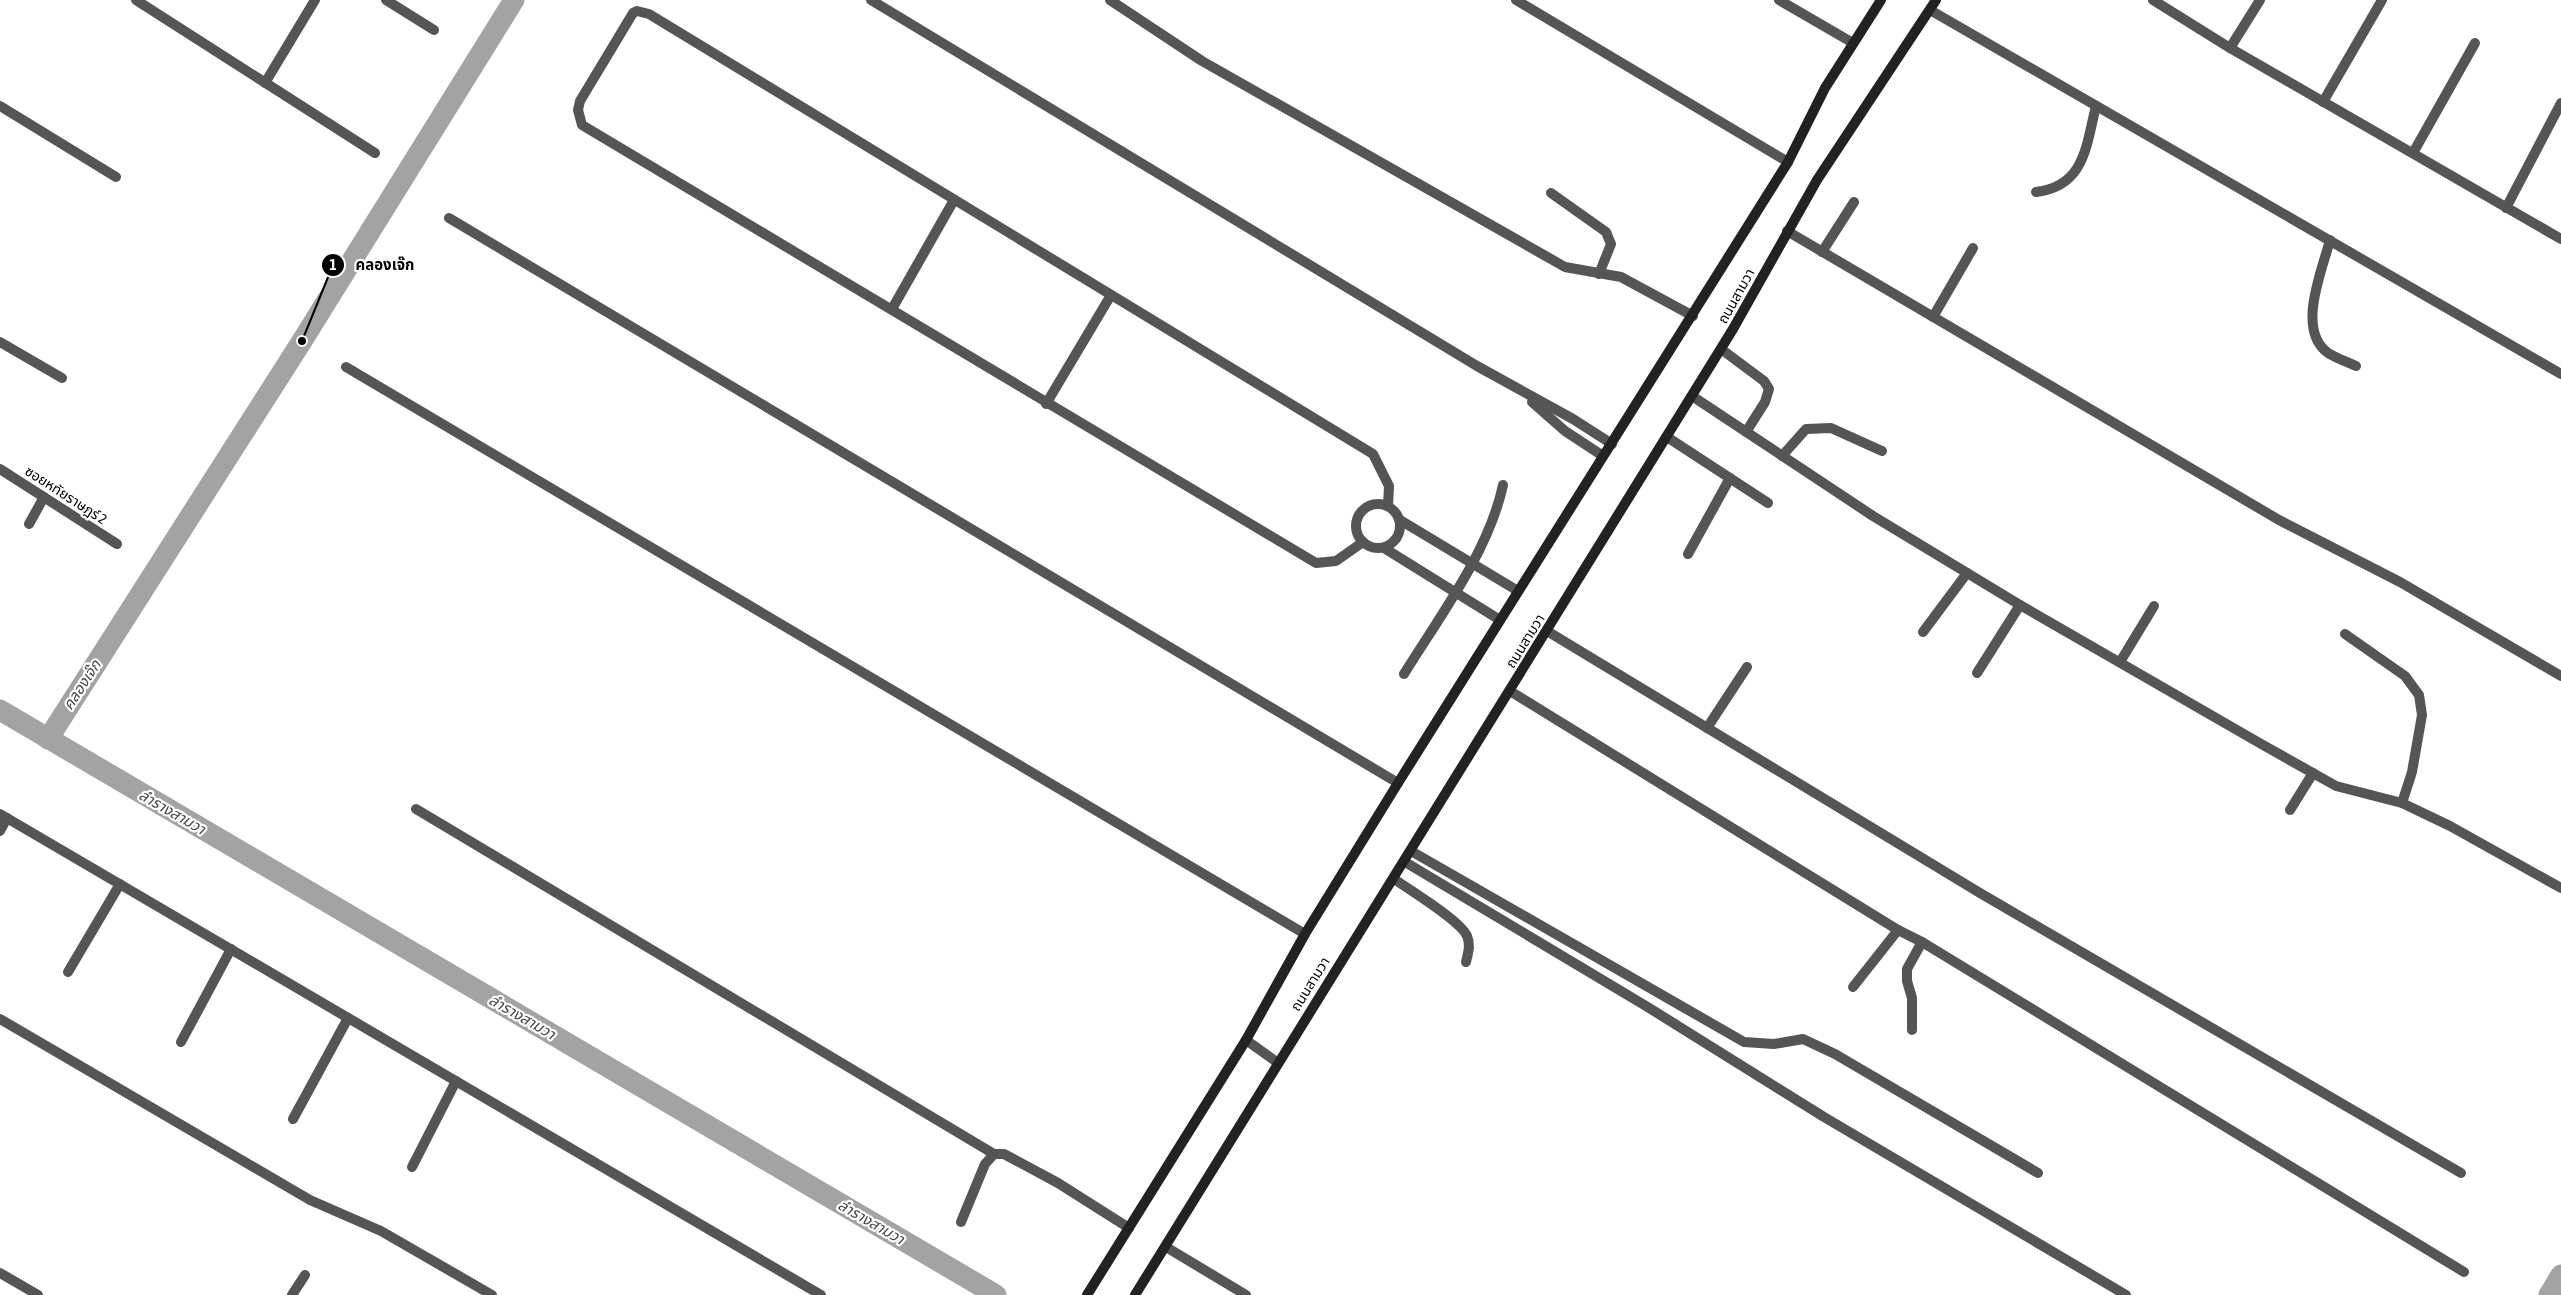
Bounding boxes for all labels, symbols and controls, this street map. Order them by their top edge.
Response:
callout: คลองเจ๊ก [320,250,424,280]
text: 1 [329,256,337,273]
text: คลองเจ๊ก [356,256,414,273]
street label: ถนนสามวา [1714,266,1758,326]
street label: ซอยหทัยราษฎร์ 2 [22,463,110,527]
street label: ถนนสามวา [1502,611,1548,671]
water label: คลองเจ๊ก [59,656,104,713]
water label: ลำรางสามวา [136,786,209,838]
street label: ถนนสามวา [1287,954,1333,1014]
water label: ลำรางสามวา [486,991,559,1043]
water label: ลำรางสามวา [835,1196,908,1248]

